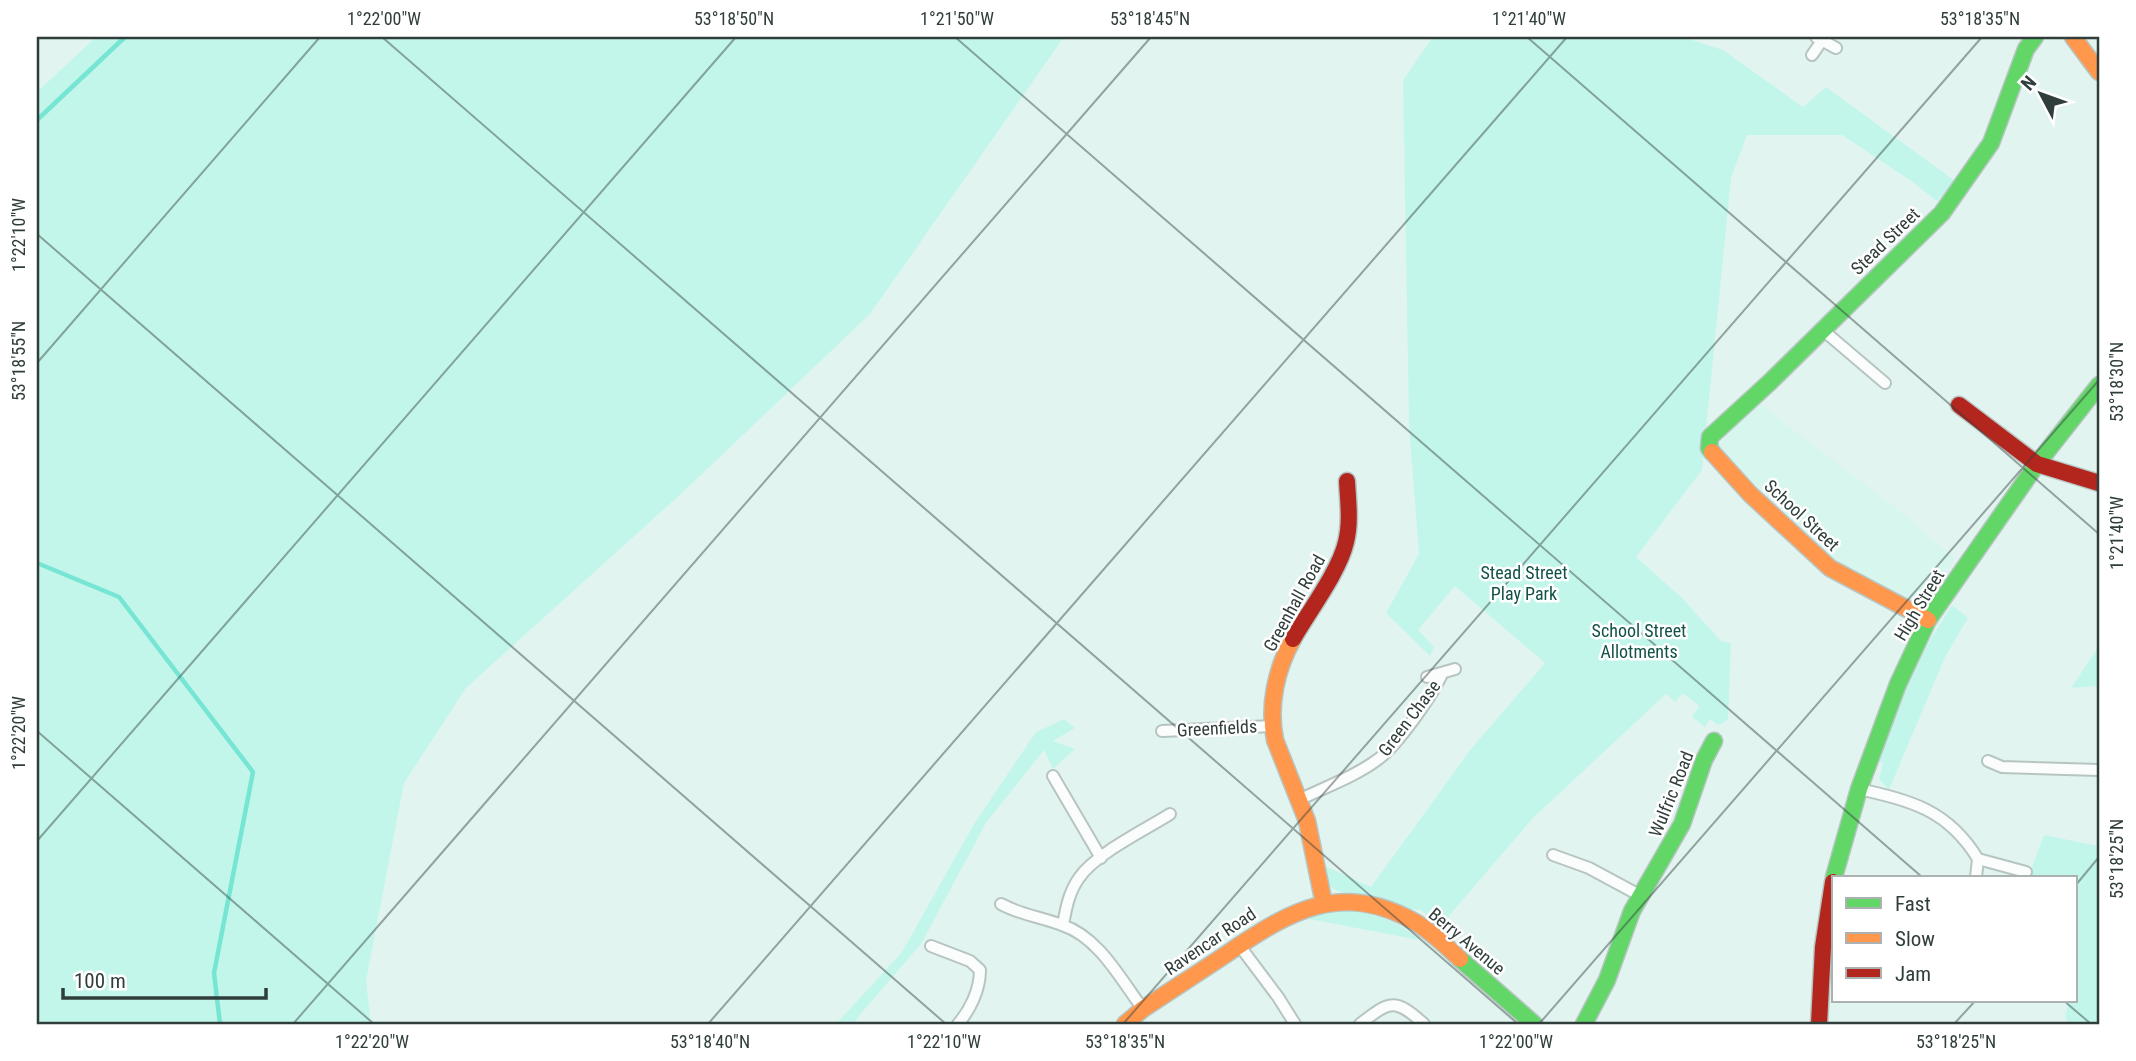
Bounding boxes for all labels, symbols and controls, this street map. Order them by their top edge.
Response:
text: 1°22'00"W [347,8,421,29]
text: 53°18'50"N [694,8,774,29]
text: 1°21'50"W [920,8,994,29]
text: 53°18'45"N [1110,8,1190,29]
text: 1°21'40"W [1492,8,1566,29]
text: 53°18'35"N [1940,8,2020,29]
north arrow [2007,60,2076,130]
text: N [2016,71,2041,95]
text: 1°22'10"W [8,198,29,272]
street label: Stead Street [1846,203,1924,279]
text: 53°18'55"N [8,321,29,401]
text: 53°18'30"N [2106,342,2127,422]
street label: School Street [1760,475,1844,555]
text: 1°21'40"W [2106,496,2127,570]
street label: Greenhall Road [1259,551,1329,655]
park label: Stead Street Play Park [1481,562,1567,604]
street label: High Street [1890,566,1948,644]
park label: School Street Allotments [1592,620,1686,662]
street label: Green Chase [1374,676,1444,760]
text: 1°22'20"W [8,696,29,770]
street label: Greenfields [1176,715,1258,741]
street label: Wulfric Road [1644,748,1698,840]
text: 53°18'25"N [2106,819,2127,899]
legend [1832,876,2076,1002]
text: Fast [1895,892,1931,916]
street label: Ravencar Road [1160,903,1260,979]
street label: Berry Avenue [1425,903,1509,979]
text: Slow [1895,927,1935,951]
scale bar [63,956,266,1000]
text: Jam [1895,962,1931,986]
text: 100 m [74,969,126,993]
text: 1°22'20"W [335,1031,409,1052]
text: 53°18'40"N [670,1031,750,1052]
text: 1°22'10"W [907,1031,981,1052]
text: 53°18'35"N [1085,1031,1165,1052]
text: 1°22'00"W [1479,1031,1553,1052]
text: 53°18'25"N [1916,1031,1996,1052]

